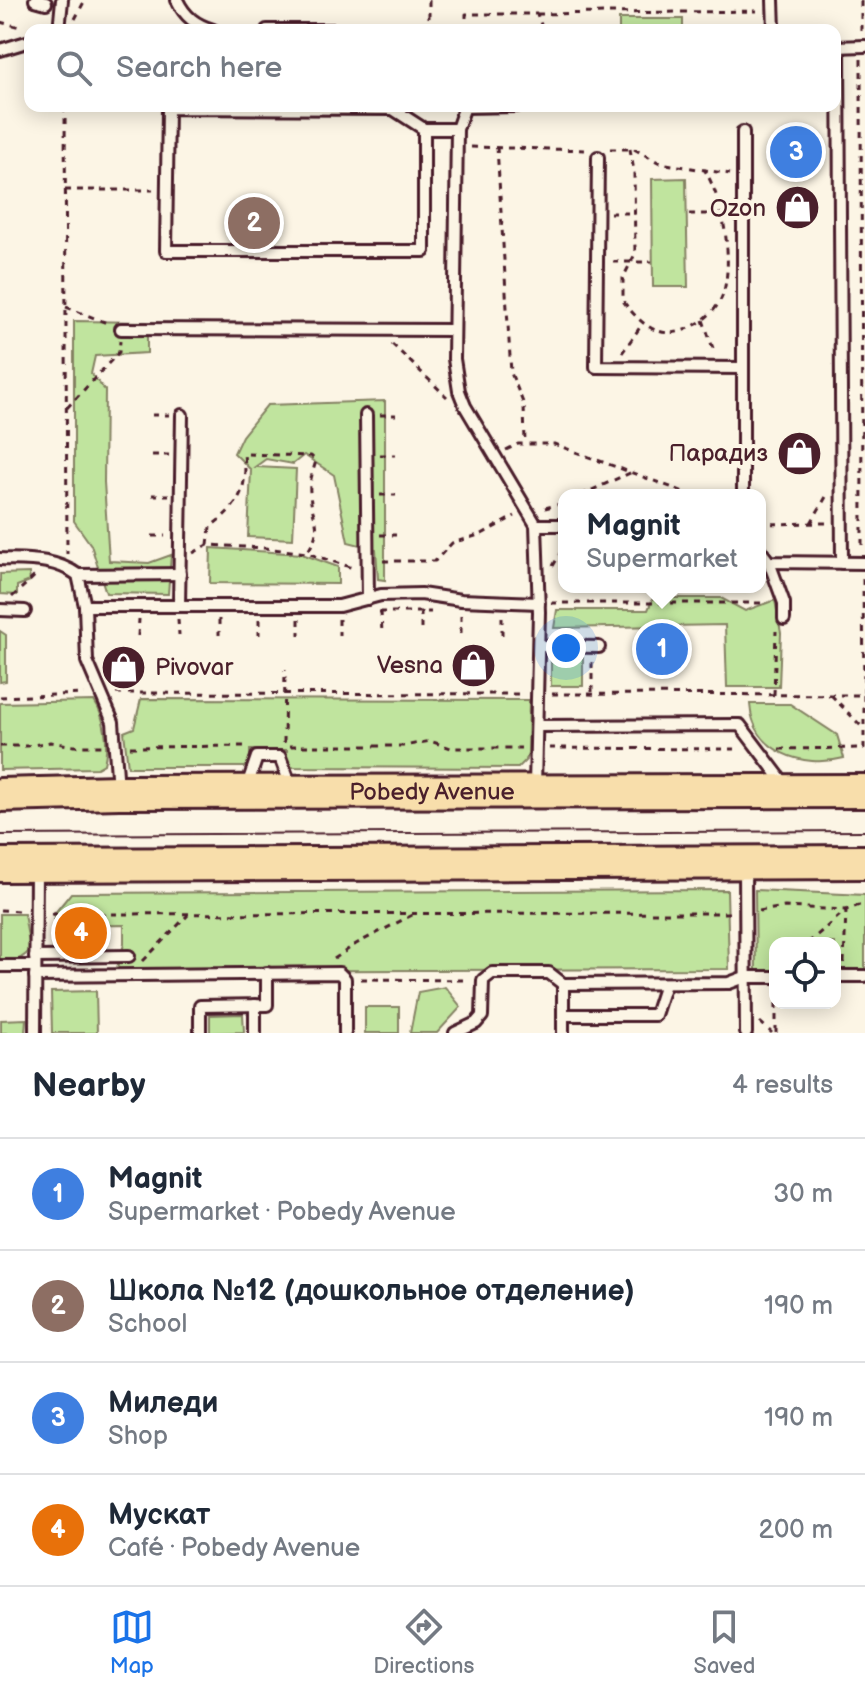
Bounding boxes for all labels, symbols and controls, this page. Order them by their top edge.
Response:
search box [24,24,841,112]
icon: search [52,46,96,90]
text: Search here [116,50,282,86]
pin: 3 [770,122,822,182]
shop icon: Ozon [773,184,821,232]
pin: 2 [228,193,280,253]
place label: Ozon [710,194,766,223]
shop icon: Парадиз [775,429,823,477]
place label: Парадиз [669,439,768,468]
popup [558,489,766,593]
text: Magnit [586,508,681,544]
text: Supermarket [586,544,738,575]
pin: 1 [636,619,688,679]
your location [546,628,586,668]
shop icon: Vesna [450,641,498,689]
shop icon: Pivovar [100,643,148,691]
place label: Vesna [377,651,443,680]
place label: Pivovar [155,653,233,682]
street label: Pobedy Avenue [349,777,515,806]
pin: 4 [55,903,107,963]
map controls [769,937,841,1009]
button: locate [769,937,841,1009]
text: Nearby [32,1065,146,1106]
text: 4 results [732,1070,833,1101]
text: Magnit [108,1161,202,1197]
text: 1 [53,1179,63,1210]
text: 30 m [773,1179,833,1210]
text: Supermarket · Pobedy Avenue [108,1197,456,1228]
text: Школа №12 (дошкольное отделение) [108,1273,635,1309]
text: 2 [50,1291,66,1322]
text: 190 m [764,1291,833,1322]
text: School [108,1309,187,1340]
text: Миледи [108,1385,218,1421]
text: 3 [50,1403,66,1434]
text: 190 m [764,1403,833,1434]
text: Shop [108,1421,168,1452]
text: Мускат [108,1497,210,1533]
text: 4 [50,1515,66,1546]
text: 200 m [759,1515,833,1546]
text: Café · Pobedy Avenue [108,1533,360,1564]
tab: Map [110,1605,154,1680]
tab: Directions [373,1605,474,1680]
tab: Saved [694,1605,755,1680]

